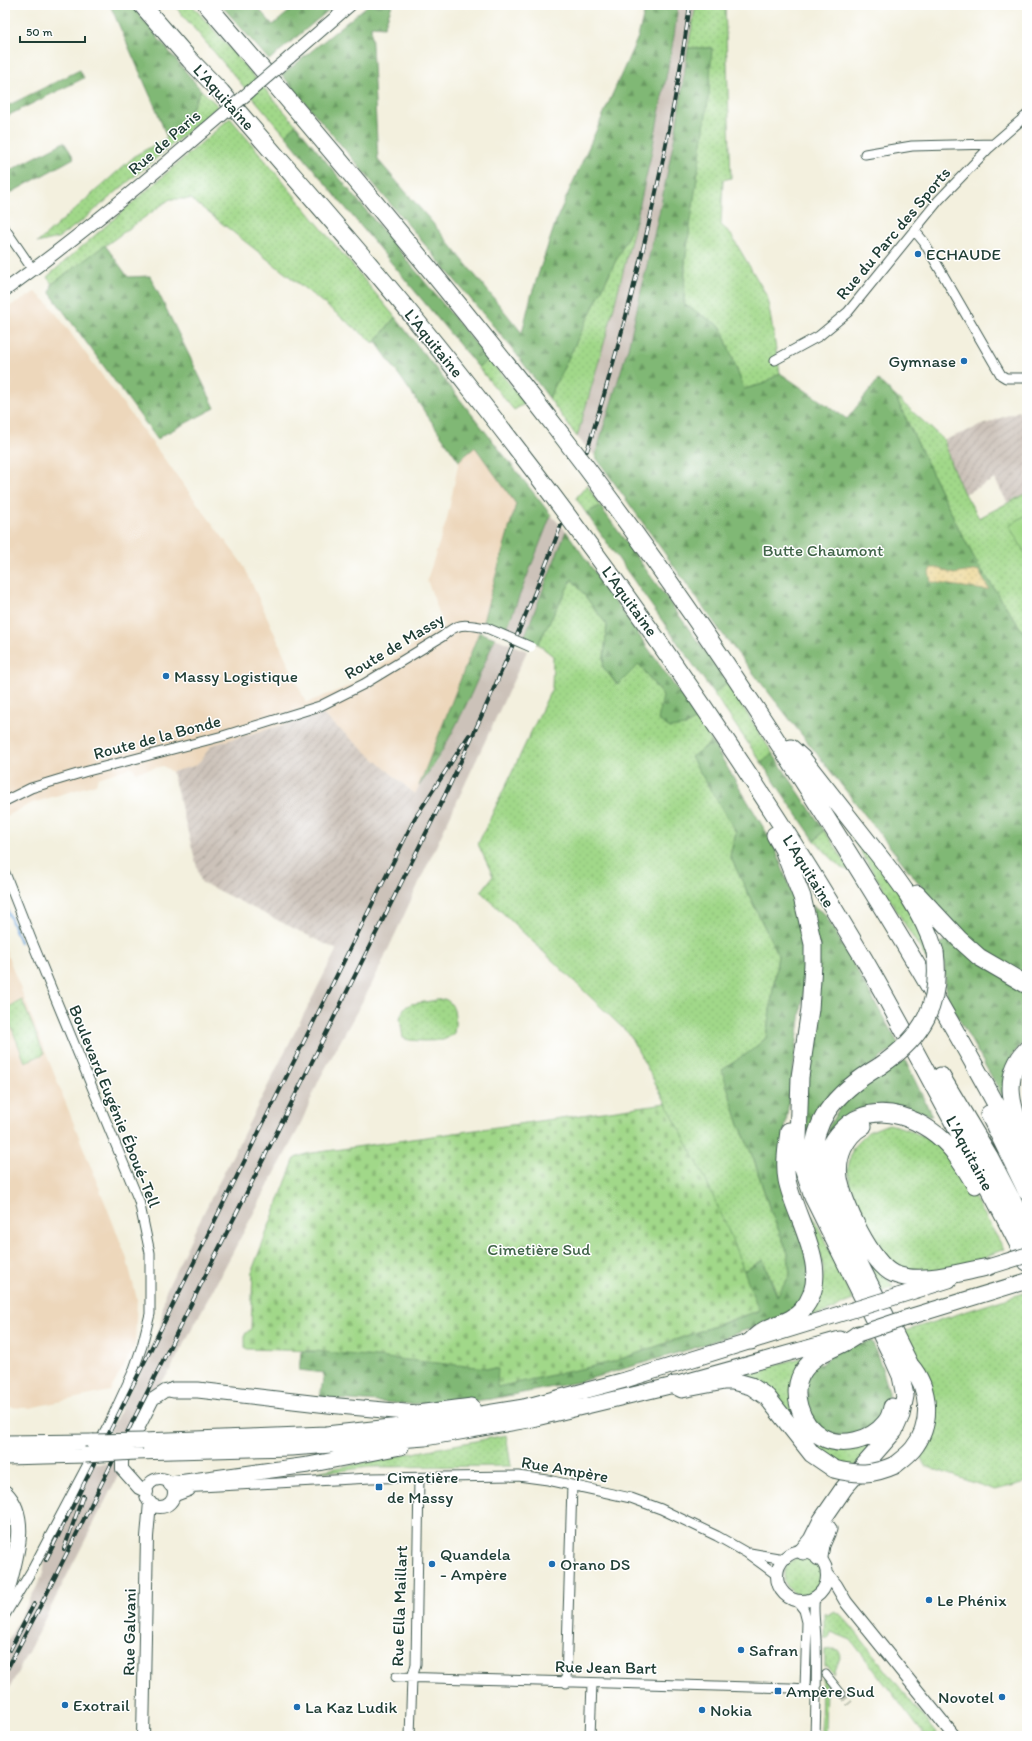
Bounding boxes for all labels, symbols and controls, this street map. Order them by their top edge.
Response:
scale bar [20,18,85,44]
text: 50 m [26,25,52,39]
street label: L'Aquitaine [189,60,259,134]
street label: Rue de Paris [124,105,204,179]
street label: Rue du Parc des Sports [832,163,954,303]
place label: ECHAUDE [926,244,1001,264]
marker: ECHAUDE [913,249,923,259]
street label: L'Aquitaine [400,305,468,381]
place label: Gymnase [888,351,956,371]
marker: Gymnase [959,356,969,366]
park label: Butte Chaumont [762,540,884,560]
street label: L'Aquitaine [598,562,662,640]
street label: Route de Massy [341,608,447,684]
place label: Massy Logistique [174,666,298,686]
marker: Massy Logistique [161,671,171,681]
street label: Route de la Bonde [91,710,223,764]
street label: L'Aquitaine [779,831,839,911]
street label: Boulevard Eugénie Éboué-Tell [65,1002,165,1210]
street label: L'Aquitaine [942,1112,998,1194]
park label: Cimetière Sud [487,1239,591,1259]
street label: Rue Ampère [520,1452,610,1486]
place label: Cimetière de Massy [387,1467,458,1507]
marker: Cimetière de Massy [374,1482,384,1492]
place label: Quandela - Ampère [440,1544,511,1584]
street label: Rue Ella Maillart [387,1545,411,1667]
place label: Orano DS [560,1554,630,1574]
marker: Quandela - Ampère [427,1559,437,1569]
marker: Orano DS [547,1559,557,1569]
street label: Rue Galvani [118,1588,140,1676]
place label: Le Phénix [937,1590,1007,1610]
marker: Le Phénix [924,1595,934,1605]
place label: Safran [749,1640,798,1660]
marker: Safran [736,1645,746,1655]
street label: Rue Jean Bart [555,1656,657,1678]
place label: Ampère Sud [786,1681,875,1701]
marker: Ampère Sud [773,1686,783,1696]
place label: Novotel [938,1687,994,1707]
marker: Novotel [997,1692,1007,1702]
place label: Exotrail [73,1695,130,1715]
place label: La Kaz Ludik [305,1697,397,1717]
marker: Exotrail [60,1700,70,1710]
place label: Nokia [710,1700,752,1720]
marker: La Kaz Ludik [292,1702,302,1712]
marker: Nokia [697,1705,707,1715]

